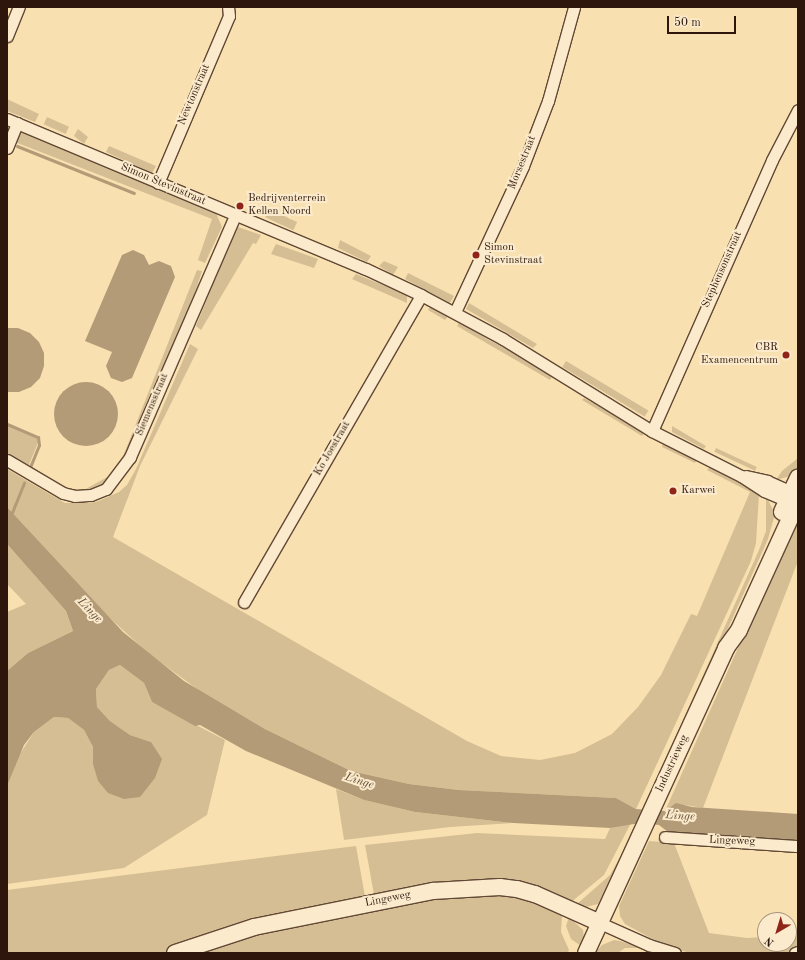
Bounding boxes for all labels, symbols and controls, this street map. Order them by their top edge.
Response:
scale bar [669,8,738,34]
text: 50 m [674,17,701,29]
street label: Newtonstraat [176,62,214,128]
street label: Morsestraat [506,134,540,192]
street label: Simon Stevinstraat [118,161,208,209]
place label: Bedrijventerrein Kellen Noord [248,193,326,219]
marker: Bedrijventerrein Kellen Noord [235,201,245,211]
street label: Stephensonstraat [700,230,746,310]
place label: Simon Stevinstraat [484,242,542,268]
marker: Simon Stevinstraat [471,250,481,260]
place label: CBR Examencentrum [701,342,778,368]
marker: CBR Examencentrum [781,350,791,360]
street label: Siemensstraat [134,371,172,439]
street label: Ko Joestraat [312,419,354,479]
place label: Karwei [681,484,715,498]
marker: Karwei [668,486,678,496]
water label: Linge [74,595,104,627]
street label: Industrieweg [654,733,692,795]
water label: Linge [343,771,375,793]
water label: Linge [665,809,695,825]
street label: Lingeweg [709,835,755,849]
street label: Lingeweg [364,889,412,911]
north arrow [757,912,797,952]
text: N [763,934,777,948]

